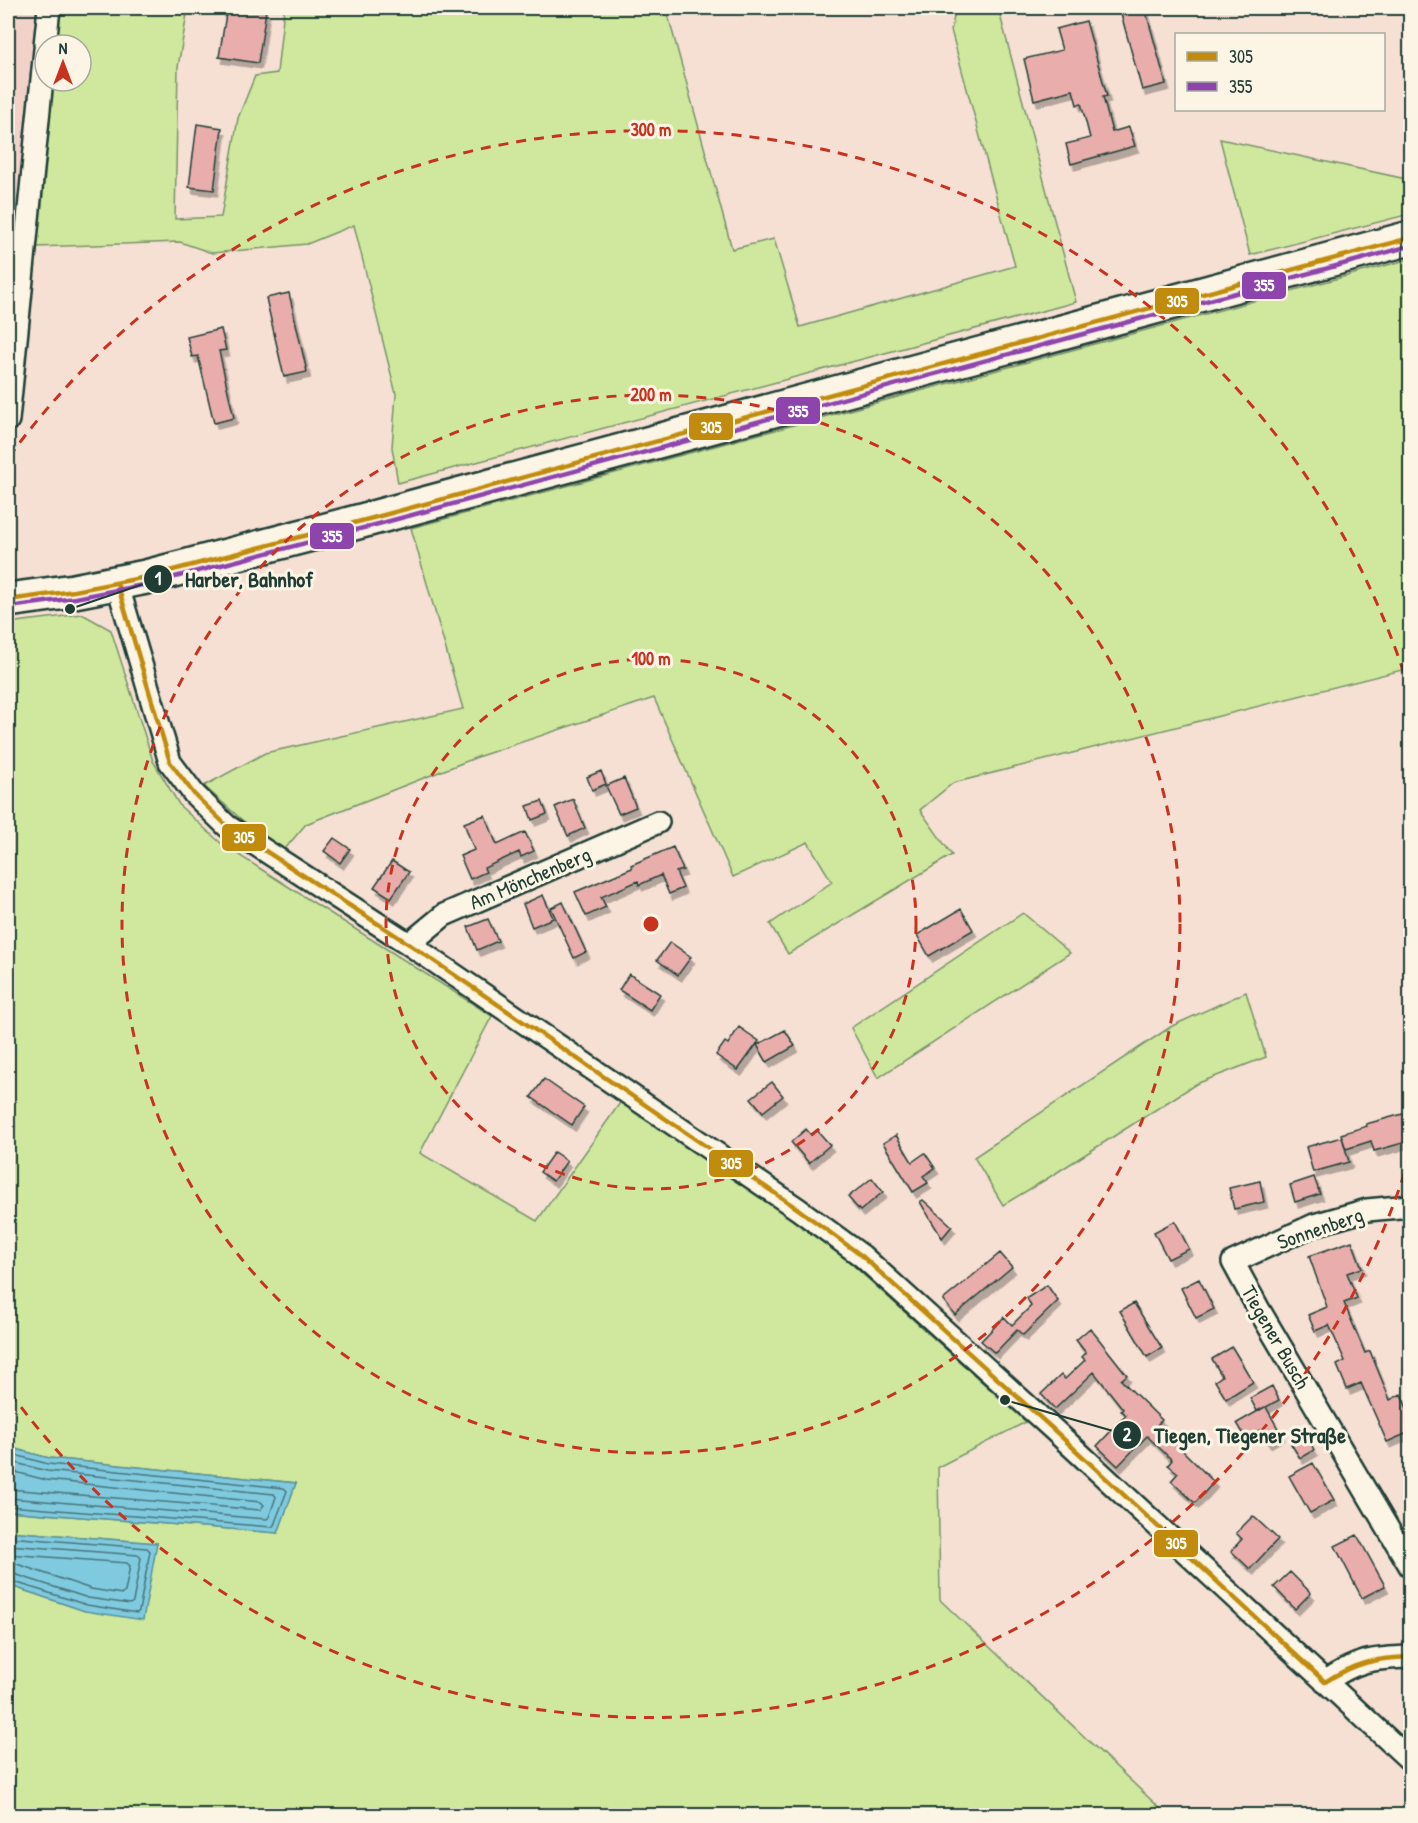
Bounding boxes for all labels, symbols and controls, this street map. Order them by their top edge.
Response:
north arrow [33,33,93,93]
legend [1175,33,1385,111]
text: N [59,37,68,59]
text: 305 [1229,44,1253,69]
text: 355 [1229,74,1253,99]
text: 300 m [631,117,671,142]
line badge: 355 [1241,271,1287,300]
text: 355 [1254,274,1275,296]
line badge: 305 [1154,287,1200,315]
text: 305 [1166,290,1188,312]
text: 200 m [631,382,671,407]
line badge: 355 [775,396,821,425]
text: 355 [788,400,809,422]
line badge: 305 [688,412,734,441]
text: 305 [700,416,722,438]
line badge: 355 [309,522,355,550]
text: 355 [322,525,343,547]
callout: Harber, Bahnhof [143,559,325,599]
text: Harber, Bahnhof [185,564,314,594]
text: 1 [155,566,162,591]
text: 100 m [631,646,671,671]
line badge: 305 [221,823,267,852]
text: 305 [233,826,255,848]
street label: Am Mönchenberg [465,839,595,917]
centre of rings [641,914,661,934]
line badge: 305 [708,1149,754,1178]
text: 305 [720,1152,742,1174]
street label: Sonnenberg [1273,1200,1367,1256]
street label: Tiegener Busch [1235,1280,1318,1394]
callout: Tiegen, Tiegener Straße [1112,1415,1358,1455]
text: Tiegen, Tiegener Straße [1153,1420,1346,1451]
text: 2 [1123,1422,1132,1447]
line badge: 305 [1153,1529,1199,1558]
text: 305 [1165,1532,1187,1554]

